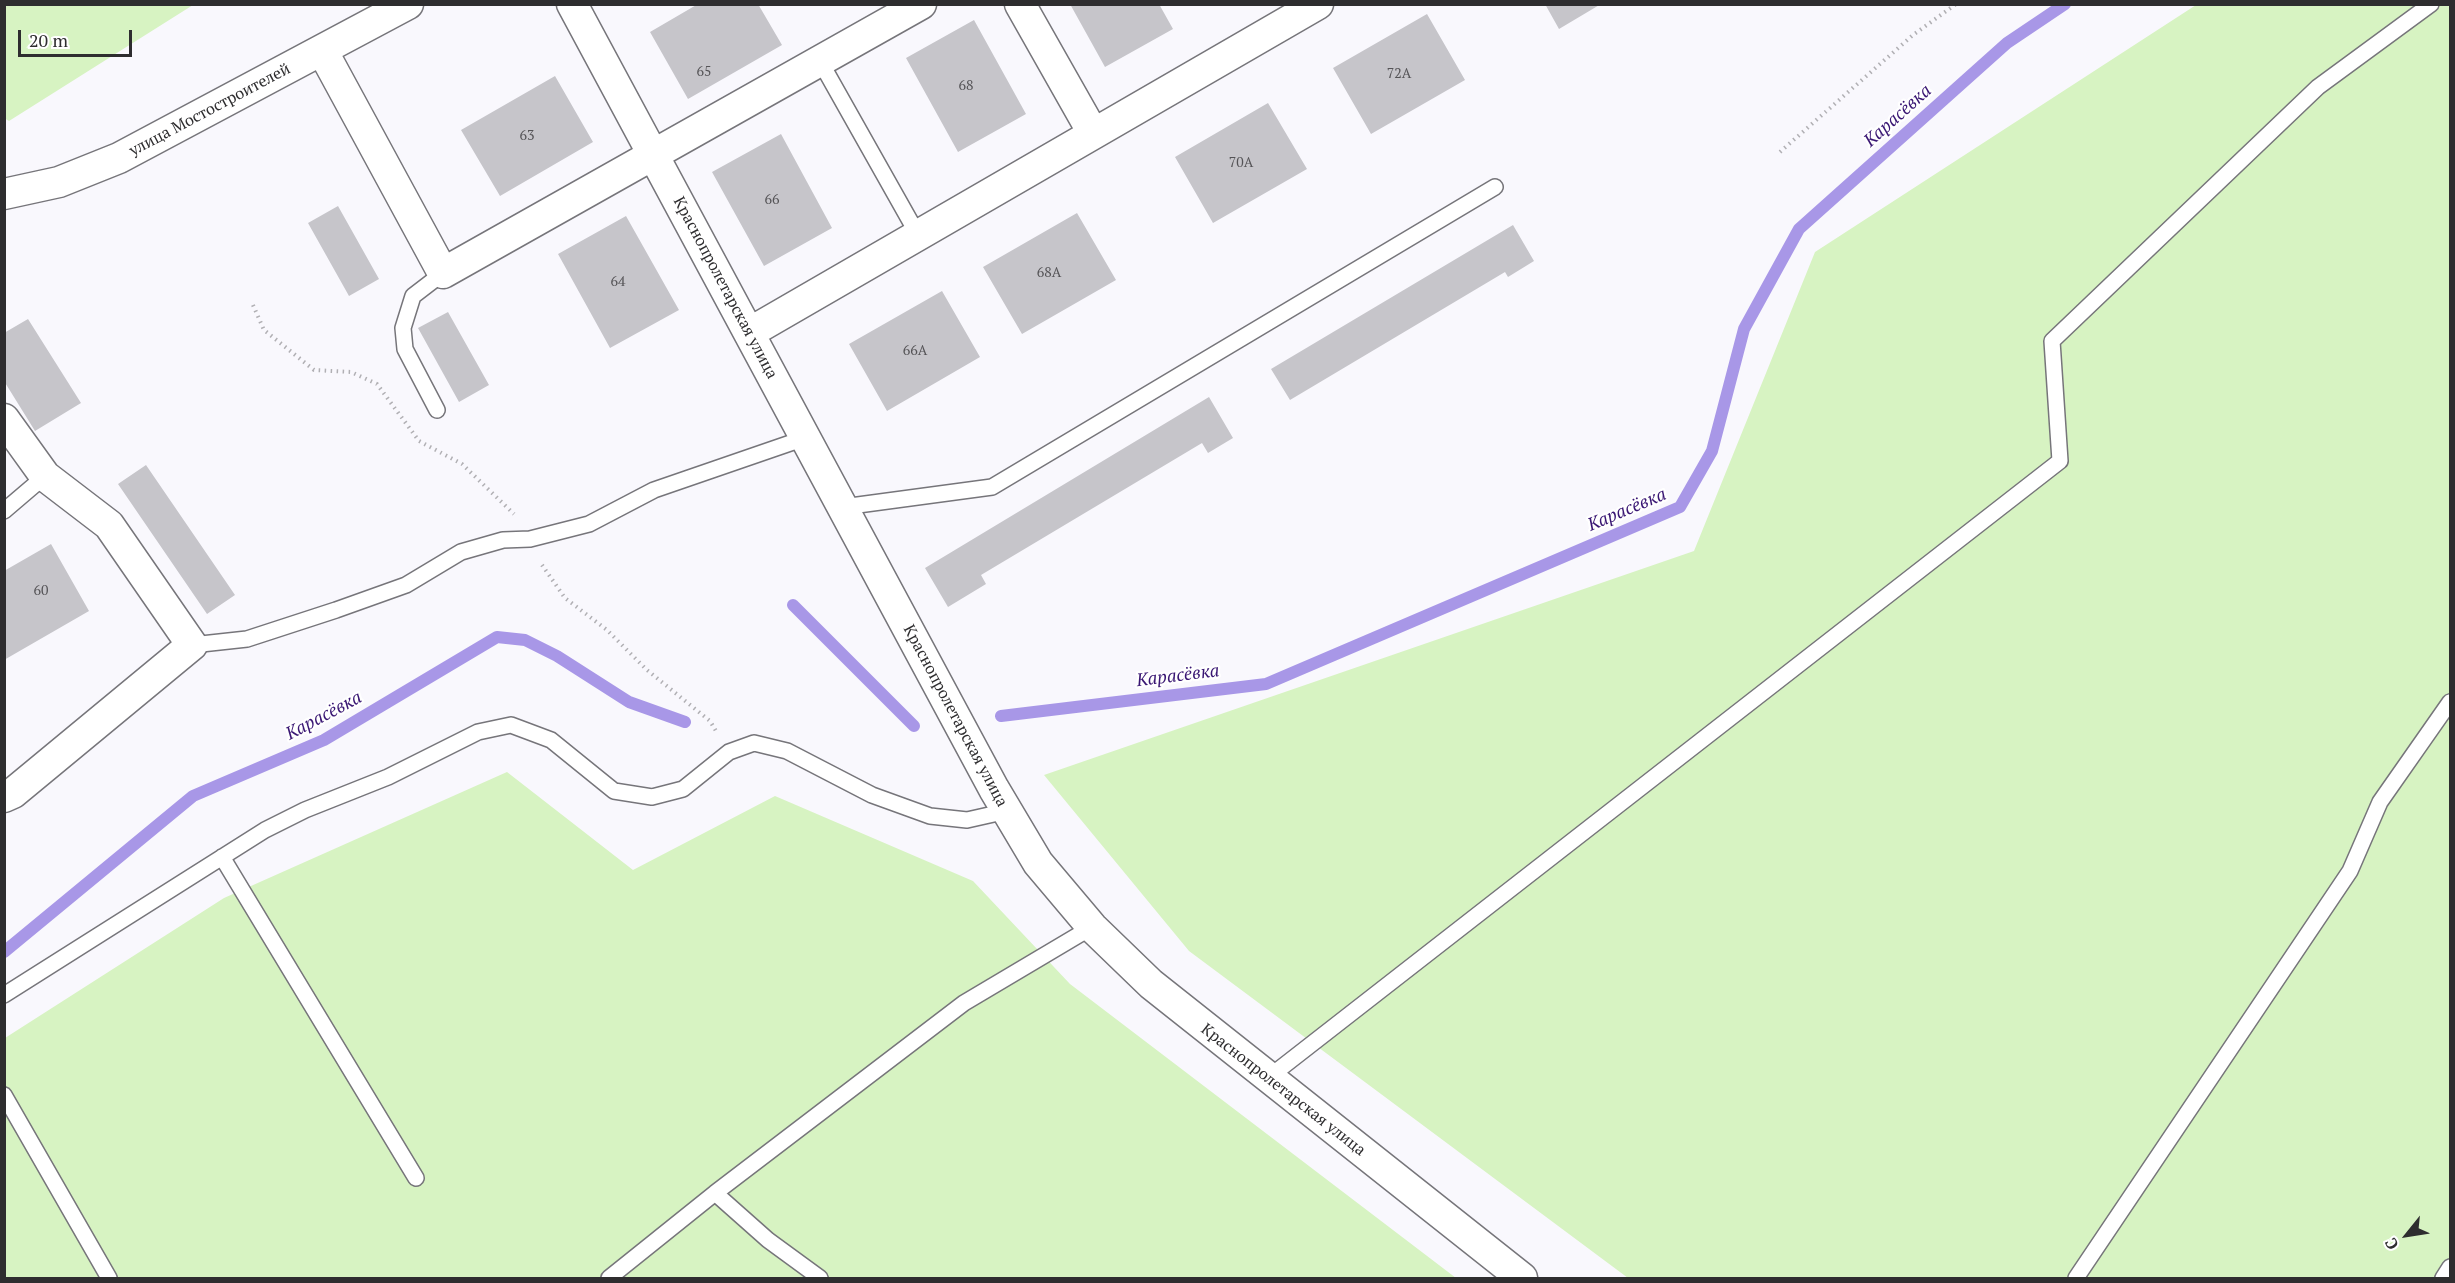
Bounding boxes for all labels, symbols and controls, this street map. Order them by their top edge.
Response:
scale bar [21,18,135,56]
text: 20 m [29,28,68,52]
street label: улица Мостостроителей [126,59,294,161]
house number: 65 [697,64,711,80]
house number: 72А [1387,66,1411,82]
house number: 68 [959,78,973,94]
water label: Карасёвка [1860,80,1936,152]
house number: 63 [520,128,534,144]
house number: 70А [1229,155,1253,171]
house number: 66 [765,192,779,208]
street label: Краснопролетарская улица [669,194,781,382]
house number: 68А [1037,265,1061,281]
house number: 64 [611,274,625,290]
house number: 66А [903,343,927,359]
water label: Карасёвка [1585,484,1669,536]
house number: 60 [34,583,48,599]
street label: Краснопролетарская улица [899,622,1011,810]
water label: Карасёвка [1135,660,1221,692]
water label: Карасёвка [282,687,366,745]
street label: Краснопролетарская улица [1197,1020,1369,1160]
north arrow [2377,1205,2437,1265]
text: С [2379,1234,2404,1254]

